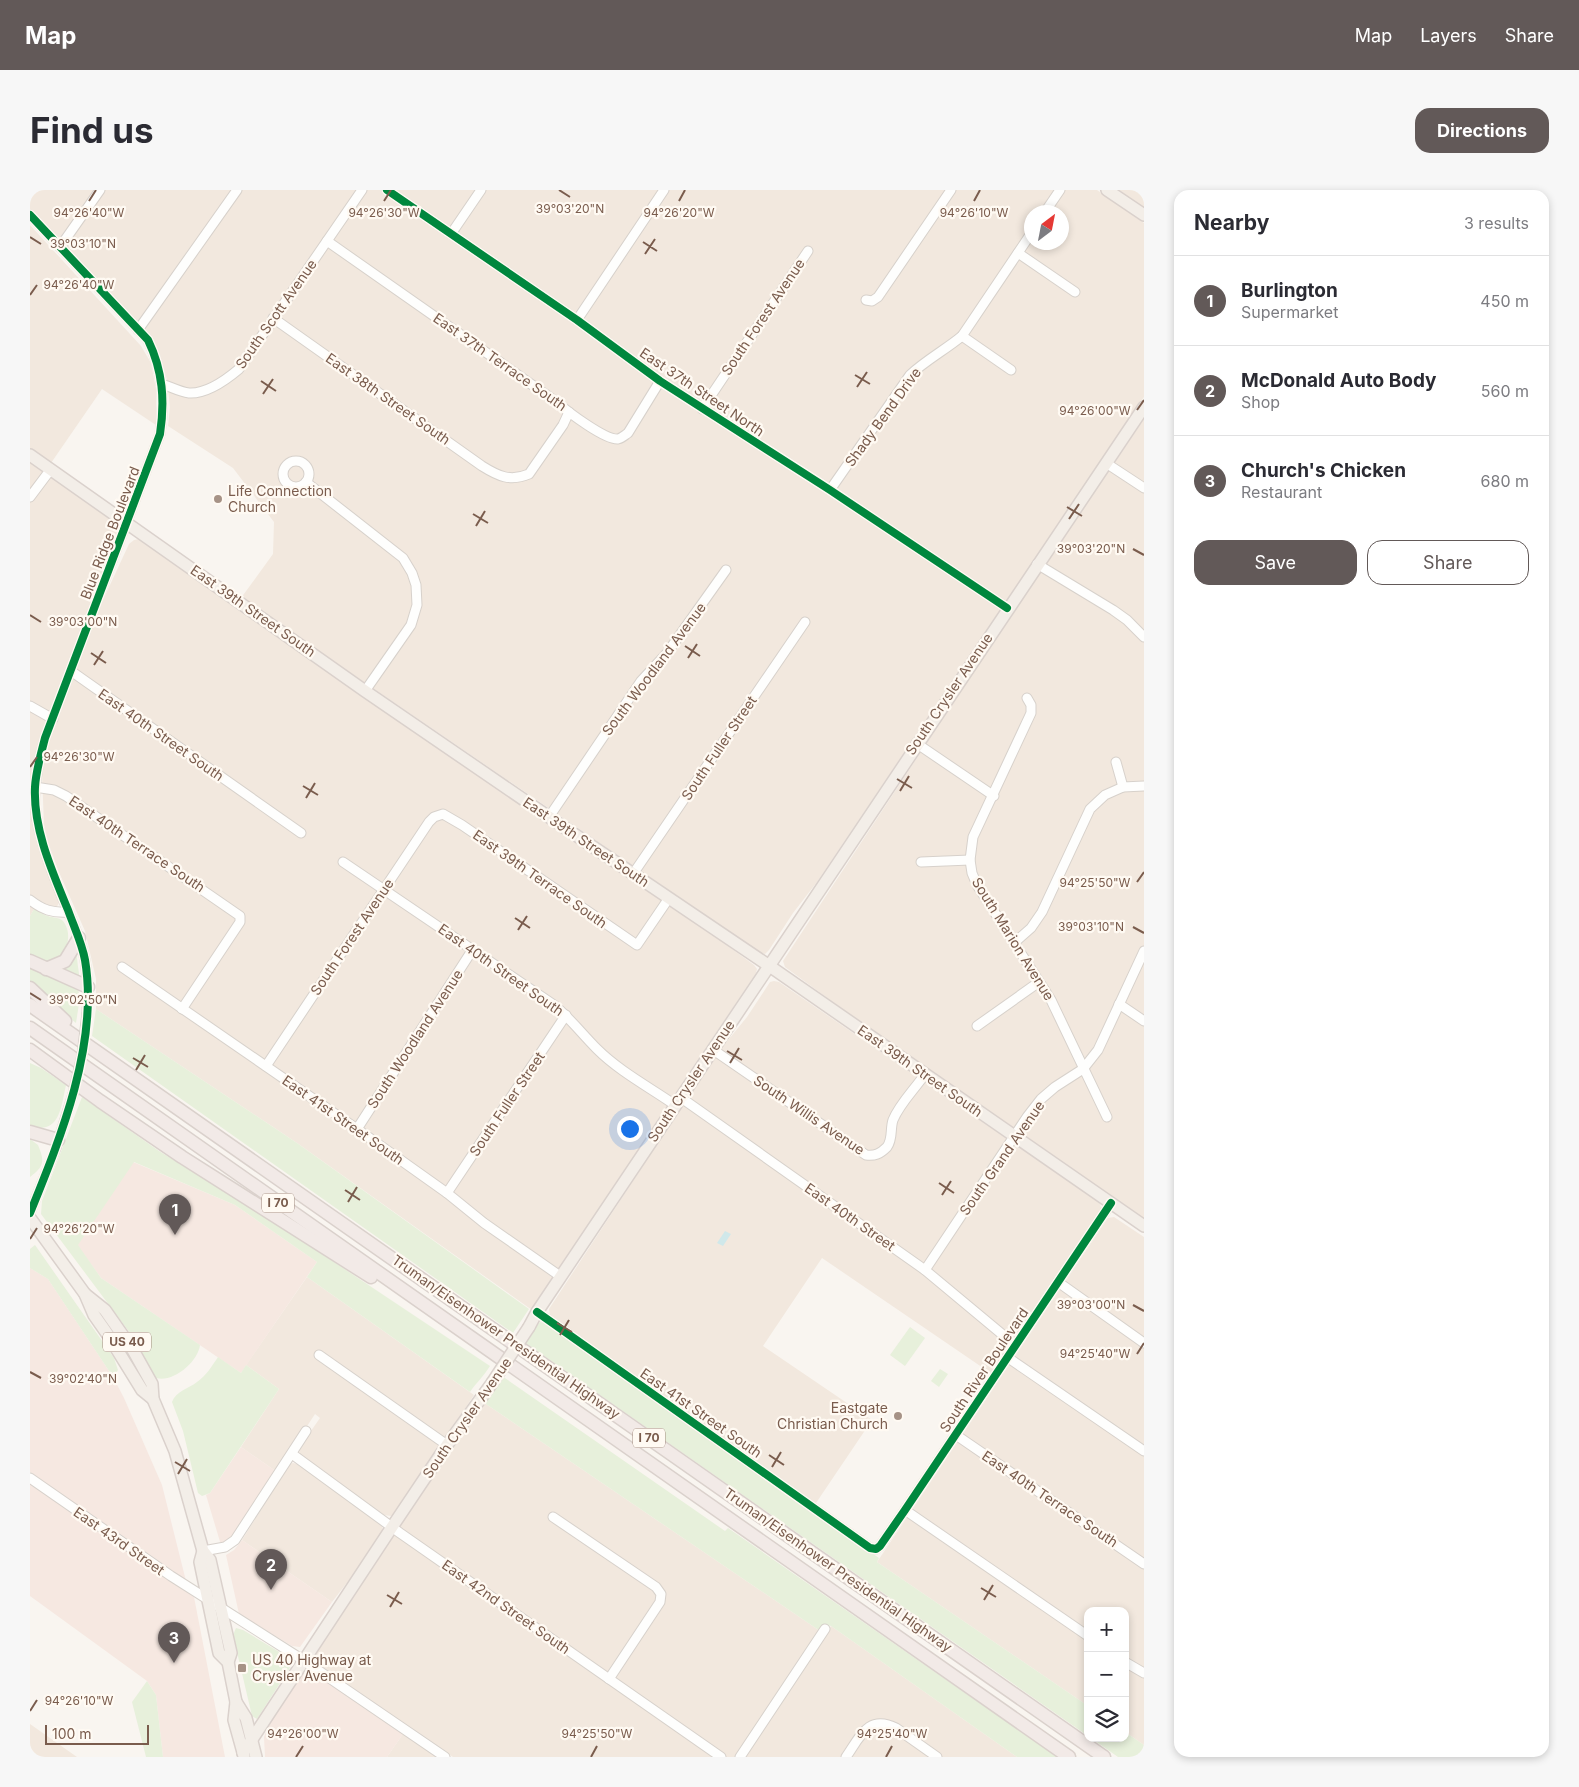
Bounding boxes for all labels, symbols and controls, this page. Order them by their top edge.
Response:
text: Map [25,21,76,50]
text: Map [1355,25,1392,46]
text: Layers [1420,25,1477,46]
text: Share [1505,25,1554,46]
button: Directions [1415,108,1549,153]
text: Find us [30,109,154,151]
text: 39°03'20"N [536,201,604,216]
text: 94°26'40"W [54,205,125,220]
text: 94°26'30"W [348,205,420,220]
text: 94°26'20"W [643,205,715,220]
text: 94°26'10"W [940,205,1008,220]
north arrow [1024,205,1069,250]
text: Nearby [1194,210,1269,235]
text: 3 results [1464,213,1529,233]
text: 39°03'10"N [50,236,116,251]
street label: South Forest Avenue [717,255,808,378]
street label: South Scott Avenue [231,256,320,372]
text: 94°26'40"W [44,277,115,292]
text: Burlington [1241,279,1338,302]
text: 1 [1207,291,1213,311]
text: 450 m [1480,291,1529,311]
text: Supermarket [1241,302,1338,322]
street label: East 37th Terrace South [430,309,570,414]
street label: East 37th Street North [637,344,768,440]
street label: East 38th Street South [323,349,454,448]
street label: Shady Bend Drive [841,364,924,470]
text: McDonald Auto Body [1241,369,1437,392]
text: 2 [1205,381,1215,401]
text: 560 m [1481,381,1529,401]
text: Shop [1241,392,1280,412]
text: 94°26'00"W [1059,403,1131,418]
text: Church's Chicken [1241,459,1406,482]
street label: Blue Ridge Boulevard [76,464,143,602]
text: 3 [1205,471,1215,491]
text: 680 m [1481,471,1529,491]
place label: Life Connection Church [228,482,332,515]
text: Restaurant [1241,482,1322,502]
marker: Life Connection Church [212,493,224,505]
button: Save [1194,540,1357,585]
button: Share [1367,540,1529,585]
text: 39°03'20"N [1057,541,1125,556]
street label: East 39th Street South [188,561,319,660]
street label: South Woodland Avenue [598,599,709,739]
text: 39°03'00"N [49,614,117,629]
street label: South Crysler Avenue [901,630,996,758]
street label: East 40th Street South [95,685,227,784]
street label: South Fuller Street [677,692,760,803]
text: 94°26'30"W [43,749,115,764]
street label: East 40th Terrace South [66,792,209,895]
street label: East 39th Street South [520,793,653,890]
street label: East 39th Terrace South [470,826,611,931]
street label: South Marion Avenue [969,874,1058,1003]
street label: South Forest Avenue [306,875,397,998]
text: 94°25'50"W [1060,875,1131,890]
text: 39°03'10"N [1058,919,1124,934]
street label: East 40th Street South [435,920,567,1019]
street label: South Woodland Avenue [363,966,466,1111]
text: 39°02'50"N [49,992,117,1007]
street label: South Crysler Avenue [643,1017,738,1145]
street label: East 39th Street South [855,1021,986,1120]
street label: South Fuller Street [465,1048,548,1159]
street label: East 41st Street South [279,1071,407,1168]
street label: South Willis Avenue [751,1071,868,1158]
street label: South Grand Avenue [956,1097,1048,1218]
your location [617,1116,643,1142]
street label: East 40th Street [802,1179,899,1254]
pin: 1 [159,1194,191,1235]
road number: I 70 [262,1194,294,1212]
text: 94°26'20"W [43,1221,115,1236]
street label: Truman/Eisenhower Presidential Highway [389,1251,624,1422]
text: 39°03'00"N [1057,1297,1125,1312]
street label: South River Boulevard [936,1304,1032,1435]
road number: US 40 [103,1332,151,1352]
text: 94°25'40"W [1060,1346,1130,1361]
street label: South Crysler Avenue [419,1354,515,1481]
street label: East 41st Street South [637,1364,765,1461]
text: 39°02'40"N [49,1371,117,1386]
place label: Eastgate Christian Church [777,1399,888,1432]
marker: Eastgate Christian Church [892,1410,904,1422]
road number: I 70 [633,1428,665,1448]
street label: East 40th Terrace South [979,1447,1122,1550]
street label: Truman/Eisenhower Presidential Highway [721,1484,956,1655]
street label: East 43rd Street [71,1503,168,1578]
pin: 2 [255,1549,287,1590]
street label: East 42nd Street South [439,1556,574,1657]
map controls [1084,1607,1129,1742]
button: + [1084,1607,1129,1652]
pin: 3 [158,1622,190,1663]
place label: US 40 Highway at Crysler Avenue [252,1651,372,1684]
button: − [1084,1652,1129,1697]
marker: US 40 Highway at Crysler Avenue [236,1662,248,1674]
text: 94°26'10"W [45,1693,113,1708]
button: layers [1084,1697,1129,1742]
scale bar [45,1722,149,1745]
text: 100 m [52,1725,92,1742]
text: 94°26'00"W [267,1726,339,1741]
text: 94°25'50"W [562,1726,633,1741]
text: 94°25'40"W [857,1726,927,1741]

